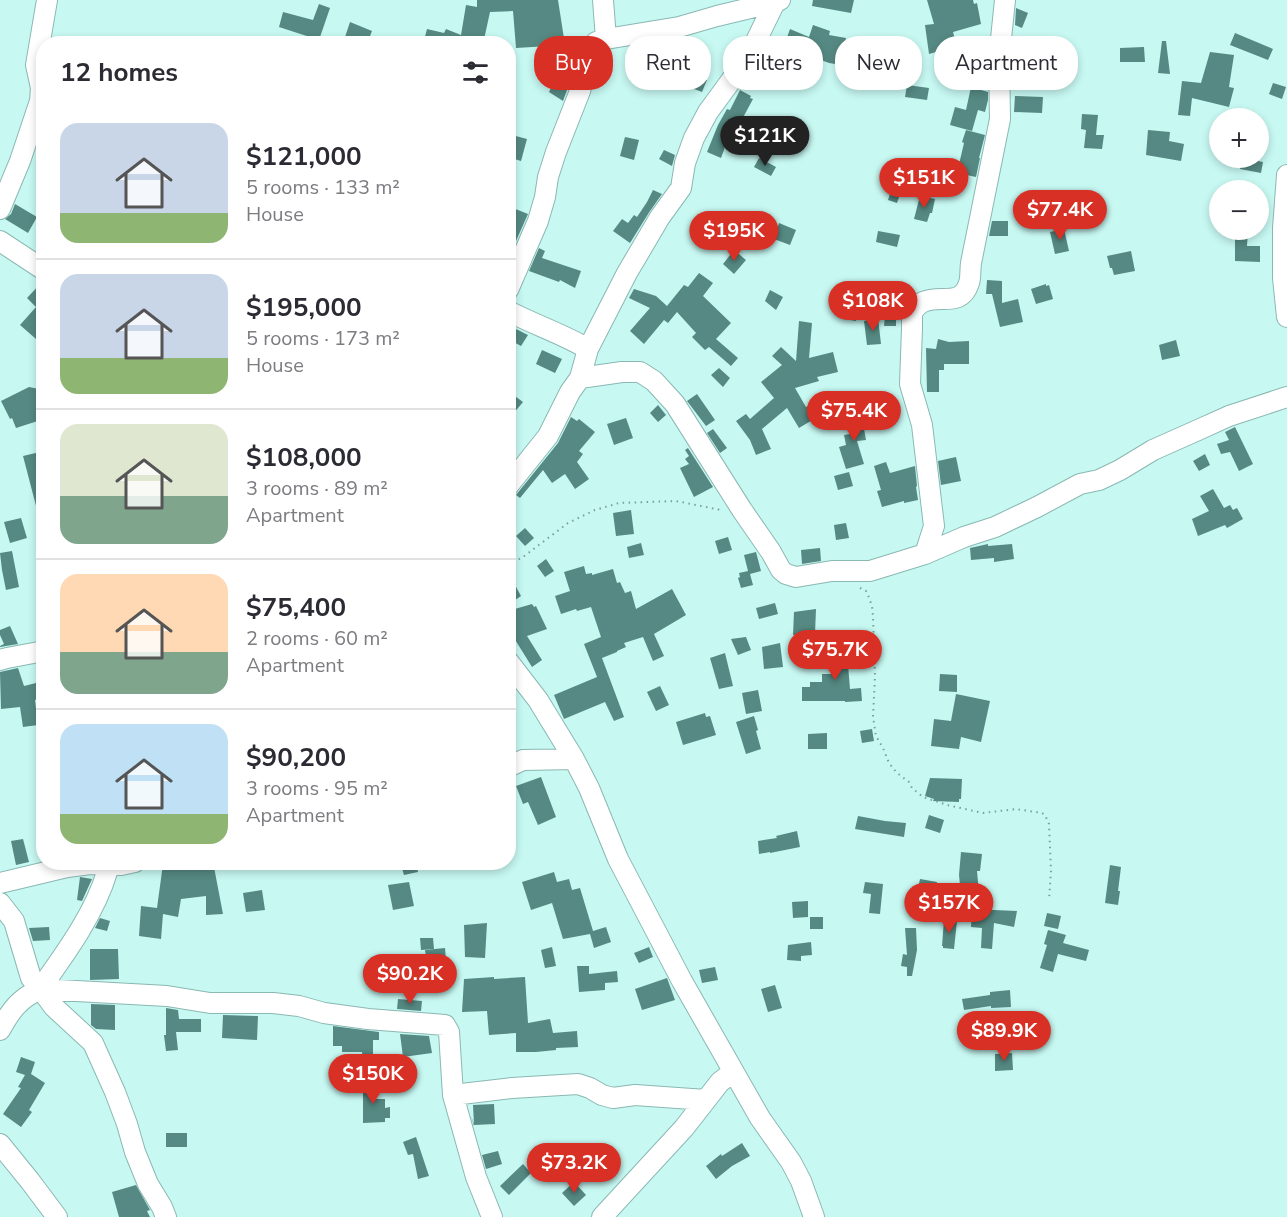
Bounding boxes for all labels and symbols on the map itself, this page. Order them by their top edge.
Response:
pin: $121K [723,116,807,167]
pin: $151K [882,158,966,209]
pin: $77.4K [1011,190,1109,241]
pin: $195K [692,211,776,262]
pin: $108K [831,281,915,332]
pin: $75.4K [805,391,903,442]
pin: $75.7K [786,630,884,681]
pin: $157K [907,883,991,934]
pin: $90.2K [361,954,459,1005]
pin: $89.9K [955,1011,1053,1062]
pin: $150K [331,1054,415,1105]
pin: $73.2K [525,1143,623,1194]

